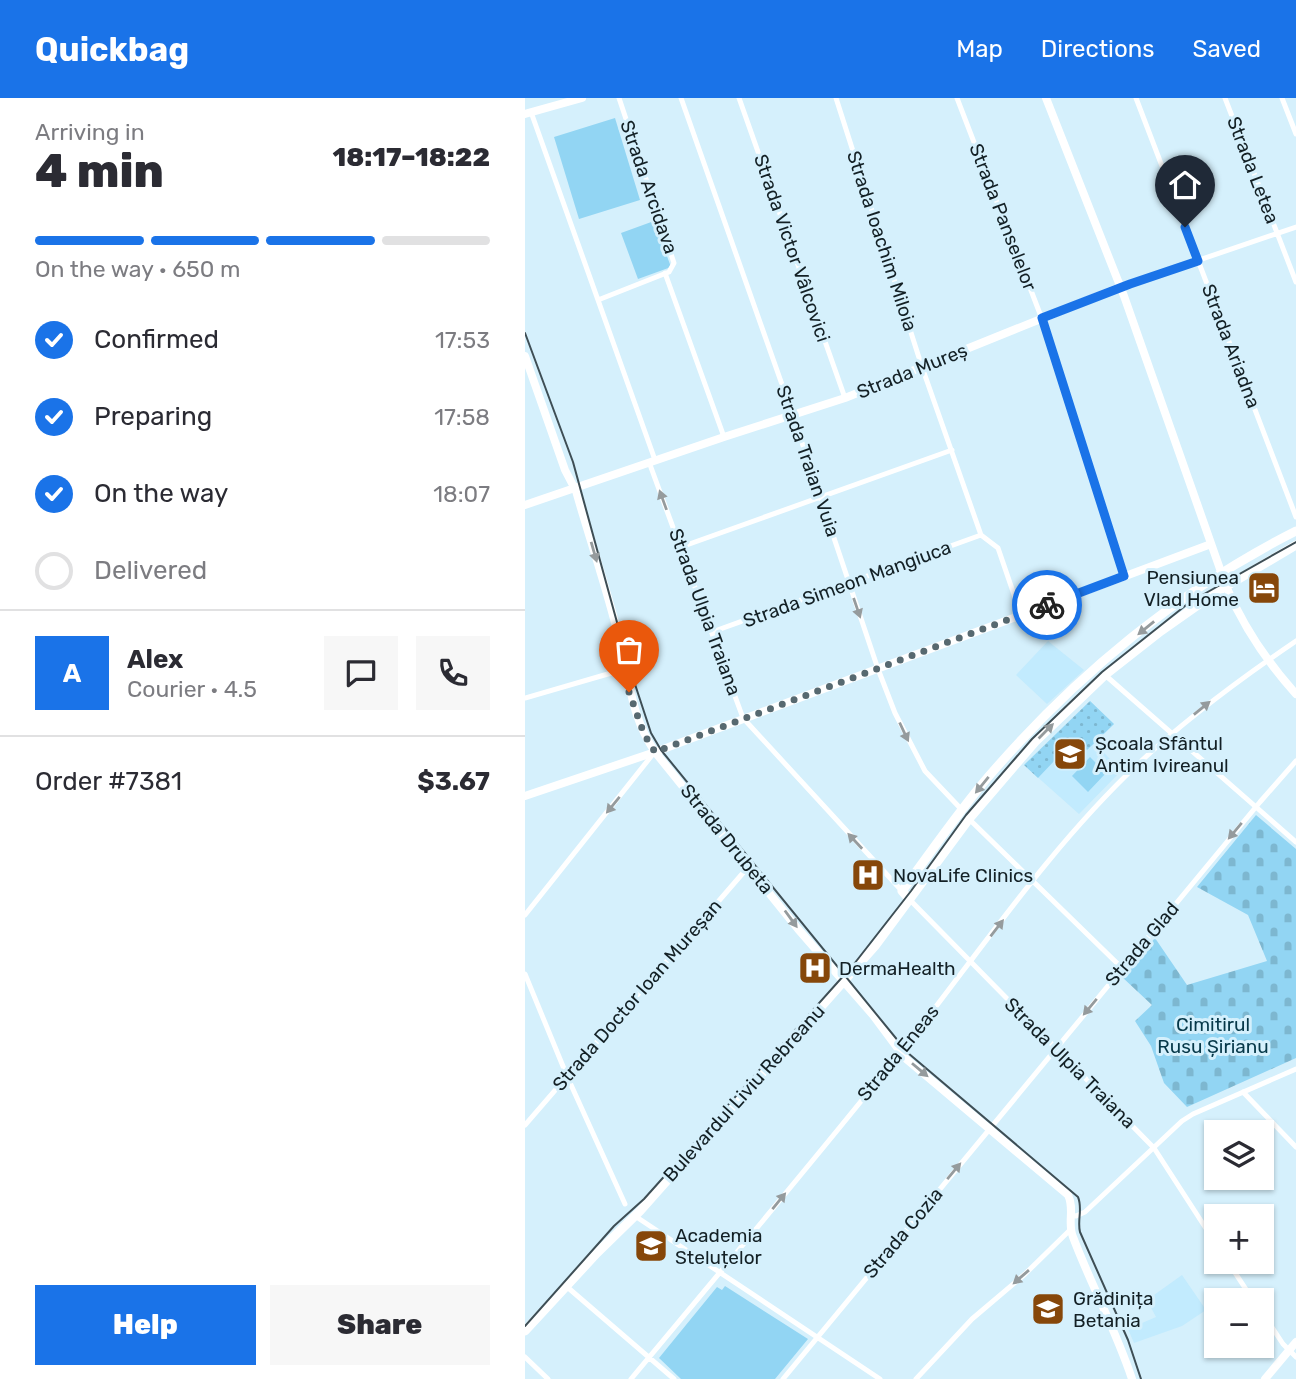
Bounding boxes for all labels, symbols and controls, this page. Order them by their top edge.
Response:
text: Quickbag [35,30,189,69]
text: Map [956,35,1003,63]
text: Directions [1041,35,1154,63]
text: Saved [1192,35,1261,63]
street label: Strada Letea [1222,113,1284,227]
street label: Strada Arcidava [615,117,683,257]
text: Arriving in [35,118,145,146]
street label: Strada Panselelor [964,140,1042,294]
text: 18:17–18:22 [333,142,490,173]
text: 4 min [35,144,164,199]
street label: Strada Ioachim Miloia [842,148,922,334]
street label: Strada Victor Vâlcovici [749,151,835,345]
pin [1155,155,1215,227]
icon: home [1166,166,1204,204]
text: On the way · 650 m [35,255,240,283]
street label: Strada Ariadna [1197,281,1265,411]
icon: check [35,321,73,359]
text: Confirmed [94,324,219,355]
text: 17:53 [435,326,490,354]
street label: Strada Mureș [853,338,971,404]
street label: Strada Traian Vuia [771,382,845,540]
icon: check [35,398,73,436]
text: Preparing [94,401,212,432]
text: 17:58 [434,403,490,431]
icon: check [35,475,73,513]
text: On the way [94,478,228,509]
text: 18:07 [433,480,490,508]
one-way arrow [657,489,668,510]
street label: Strada Ulpia Traiana [664,525,746,699]
street label: Strada Simeon Mangiuca [740,536,954,632]
one-way arrow [589,542,599,563]
text: Delivered [94,555,207,586]
place label: Pensiunea Vlad Home [1143,566,1239,611]
hotel icon: Pensiunea Vlad Home [1245,569,1283,607]
courier [1012,570,1082,640]
icon: bike [1028,586,1066,624]
one-way arrow [852,598,863,619]
pin [599,620,659,692]
one-way arrow [1137,620,1155,635]
icon: bag [610,631,648,669]
button: chat [324,636,398,710]
button: phone [416,636,490,710]
text: Alex [127,644,183,675]
text: A [63,658,81,689]
text: Courier · 4.5 [127,675,257,703]
one-way arrow [1193,701,1210,716]
one-way arrow [898,722,910,742]
one-way arrow [1038,722,1055,739]
place label: Școala Sfântul Antim Ivireanul [1095,732,1229,777]
school or university icon: Școala Sfântul Antim Ivireanul [1051,735,1089,773]
text: Order #7381 [35,766,182,797]
text: $3.67 [417,766,490,797]
one-way arrow [975,776,990,793]
street label: Strada Drubeta [676,779,778,899]
one-way arrow [605,796,620,814]
one-way arrow [1228,823,1243,840]
one-way arrow [848,833,864,850]
hospital icon: NovaLife Clinics [849,856,887,894]
place label: NovaLife Clinics [893,864,1033,887]
street label: Strada Doctor Ioan Mureșan [548,895,726,1095]
street label: Strada Glad [1100,897,1184,991]
one-way arrow [784,910,798,928]
one-way arrow [990,919,1005,937]
hospital icon: DermaHealth [796,949,834,987]
place label: DermaHealth [839,957,956,980]
street label: Strada Ulpia Traiana [1000,993,1140,1133]
one-way arrow [1083,998,1098,1015]
street label: Bulevardul Liviu Rebreanu [658,1000,830,1186]
street label: Strada Eneas [852,1000,944,1106]
park label: Cimitirul Rusu Șirianu [1157,1013,1269,1058]
one-way arrow [911,1062,928,1077]
map controls [1204,1120,1274,1358]
button: layers [1204,1120,1274,1190]
one-way arrow [946,1163,961,1181]
street label: Strada Cozia [858,1183,948,1283]
one-way arrow [771,1192,786,1210]
button: + [1204,1204,1274,1274]
place label: Academia Steluțelor [675,1224,763,1269]
school or university icon: Academia Steluțelor [632,1227,670,1265]
one-way arrow [1012,1269,1030,1285]
button: Help [35,1285,256,1365]
button: Share [270,1285,490,1365]
place label: Grădinița Betania [1073,1287,1153,1332]
button: − [1204,1288,1274,1358]
school or university icon: Grădinița Betania [1029,1290,1067,1328]

